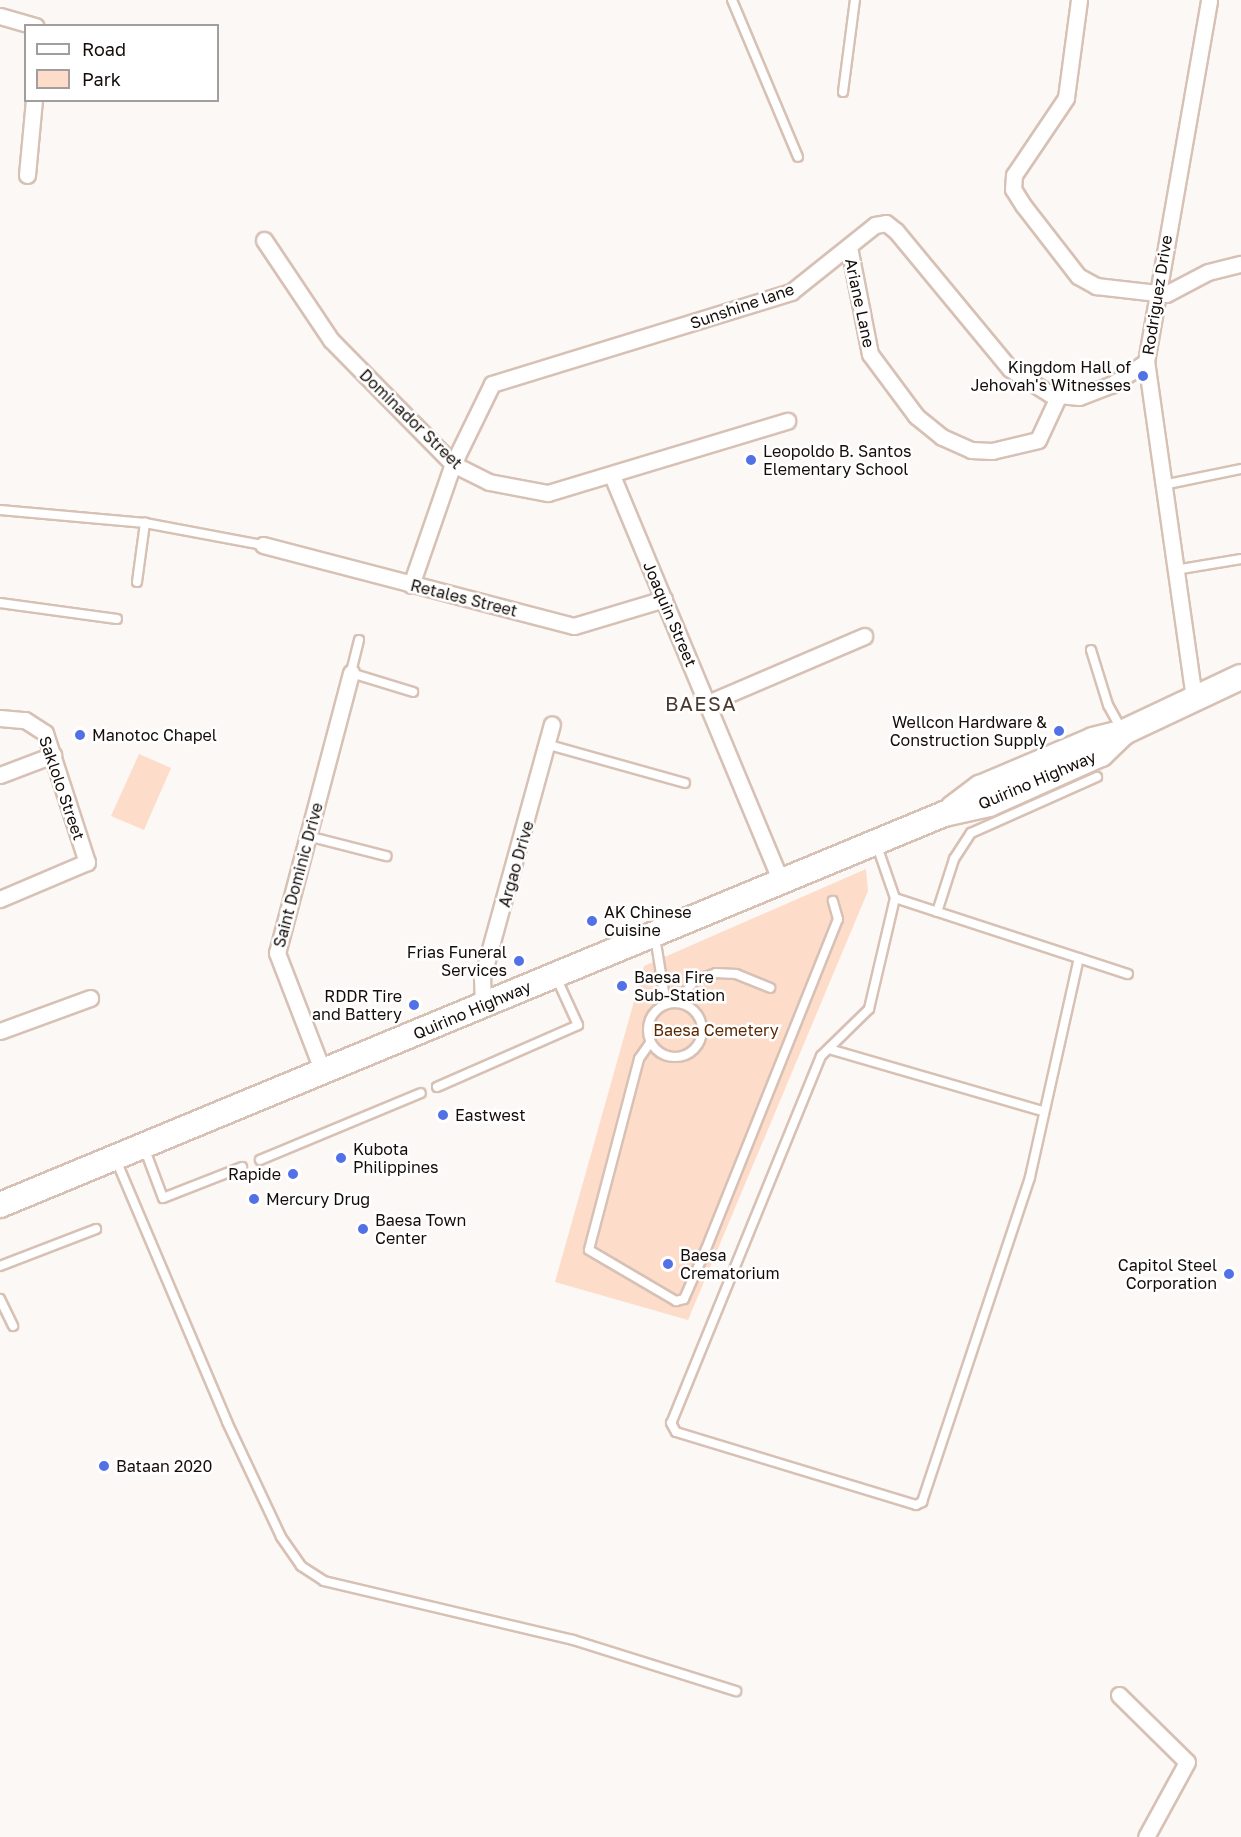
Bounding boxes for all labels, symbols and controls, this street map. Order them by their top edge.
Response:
legend [24,24,219,102]
text: Road [82,38,126,60]
text: Park [82,68,121,90]
street label: Rodriguez Drive [1138,234,1176,356]
street label: Ariane Lane [841,257,879,349]
street label: Sunshine lane [687,279,797,333]
place label: Kingdom Hall of Jehovah's Witnesses [971,357,1131,395]
street label: Dominador Street [356,365,466,473]
marker: Kingdom Hall of Jehovah's Witnesses [1136,369,1150,383]
place label: Leopoldo B. Santos Elementary School [763,441,911,479]
marker: Leopoldo B. Santos Elementary School [744,453,758,467]
street label: Joaquin Street [639,558,701,670]
street label: Retales Street [409,575,519,621]
district label: BAESA [665,691,737,715]
place label: Wellcon Hardware & Construction Supply [890,712,1047,750]
marker: Wellcon Hardware & Construction Supply [1052,724,1066,738]
place label: Manotoc Chapel [92,725,217,745]
marker: Manotoc Chapel [73,728,87,742]
street label: Saklolo Street [35,733,89,843]
street label: Quirino Highway [975,747,1099,813]
street label: Saint Dominic Drive [269,800,327,950]
street label: Argao Drive [495,819,537,909]
place label: AK Chinese Cuisine [604,902,692,940]
marker: AK Chinese Cuisine [585,914,599,928]
place label: Frias Funeral Services [407,942,507,980]
marker: Frias Funeral Services [512,954,526,968]
place label: Baesa Fire Sub-Station [634,967,725,1005]
street label: Quirino Highway [410,977,534,1043]
marker: Baesa Fire Sub-Station [615,979,629,993]
place label: RDDR Tire and Battery [312,986,402,1024]
marker: RDDR Tire and Battery [407,998,421,1012]
park label: Baesa Cemetery [653,1020,779,1040]
place label: Eastwest [455,1105,526,1125]
marker: Eastwest [436,1108,450,1122]
place label: Kubota Philippines [353,1139,439,1177]
marker: Kubota Philippines [334,1151,348,1165]
place label: Rapide [228,1164,281,1184]
marker: Rapide [286,1167,300,1181]
place label: Mercury Drug [266,1189,370,1209]
marker: Mercury Drug [247,1192,261,1206]
place label: Baesa Town Center [375,1210,466,1248]
marker: Baesa Town Center [356,1222,370,1236]
place label: Baesa Crematorium [680,1245,780,1283]
place label: Capitol Steel Corporation [1118,1255,1217,1293]
marker: Baesa Crematorium [661,1257,675,1271]
marker: Capitol Steel Corporation [1222,1267,1236,1281]
place label: Bataan 2020 [116,1456,212,1476]
marker: Bataan 2020 [97,1459,111,1473]

